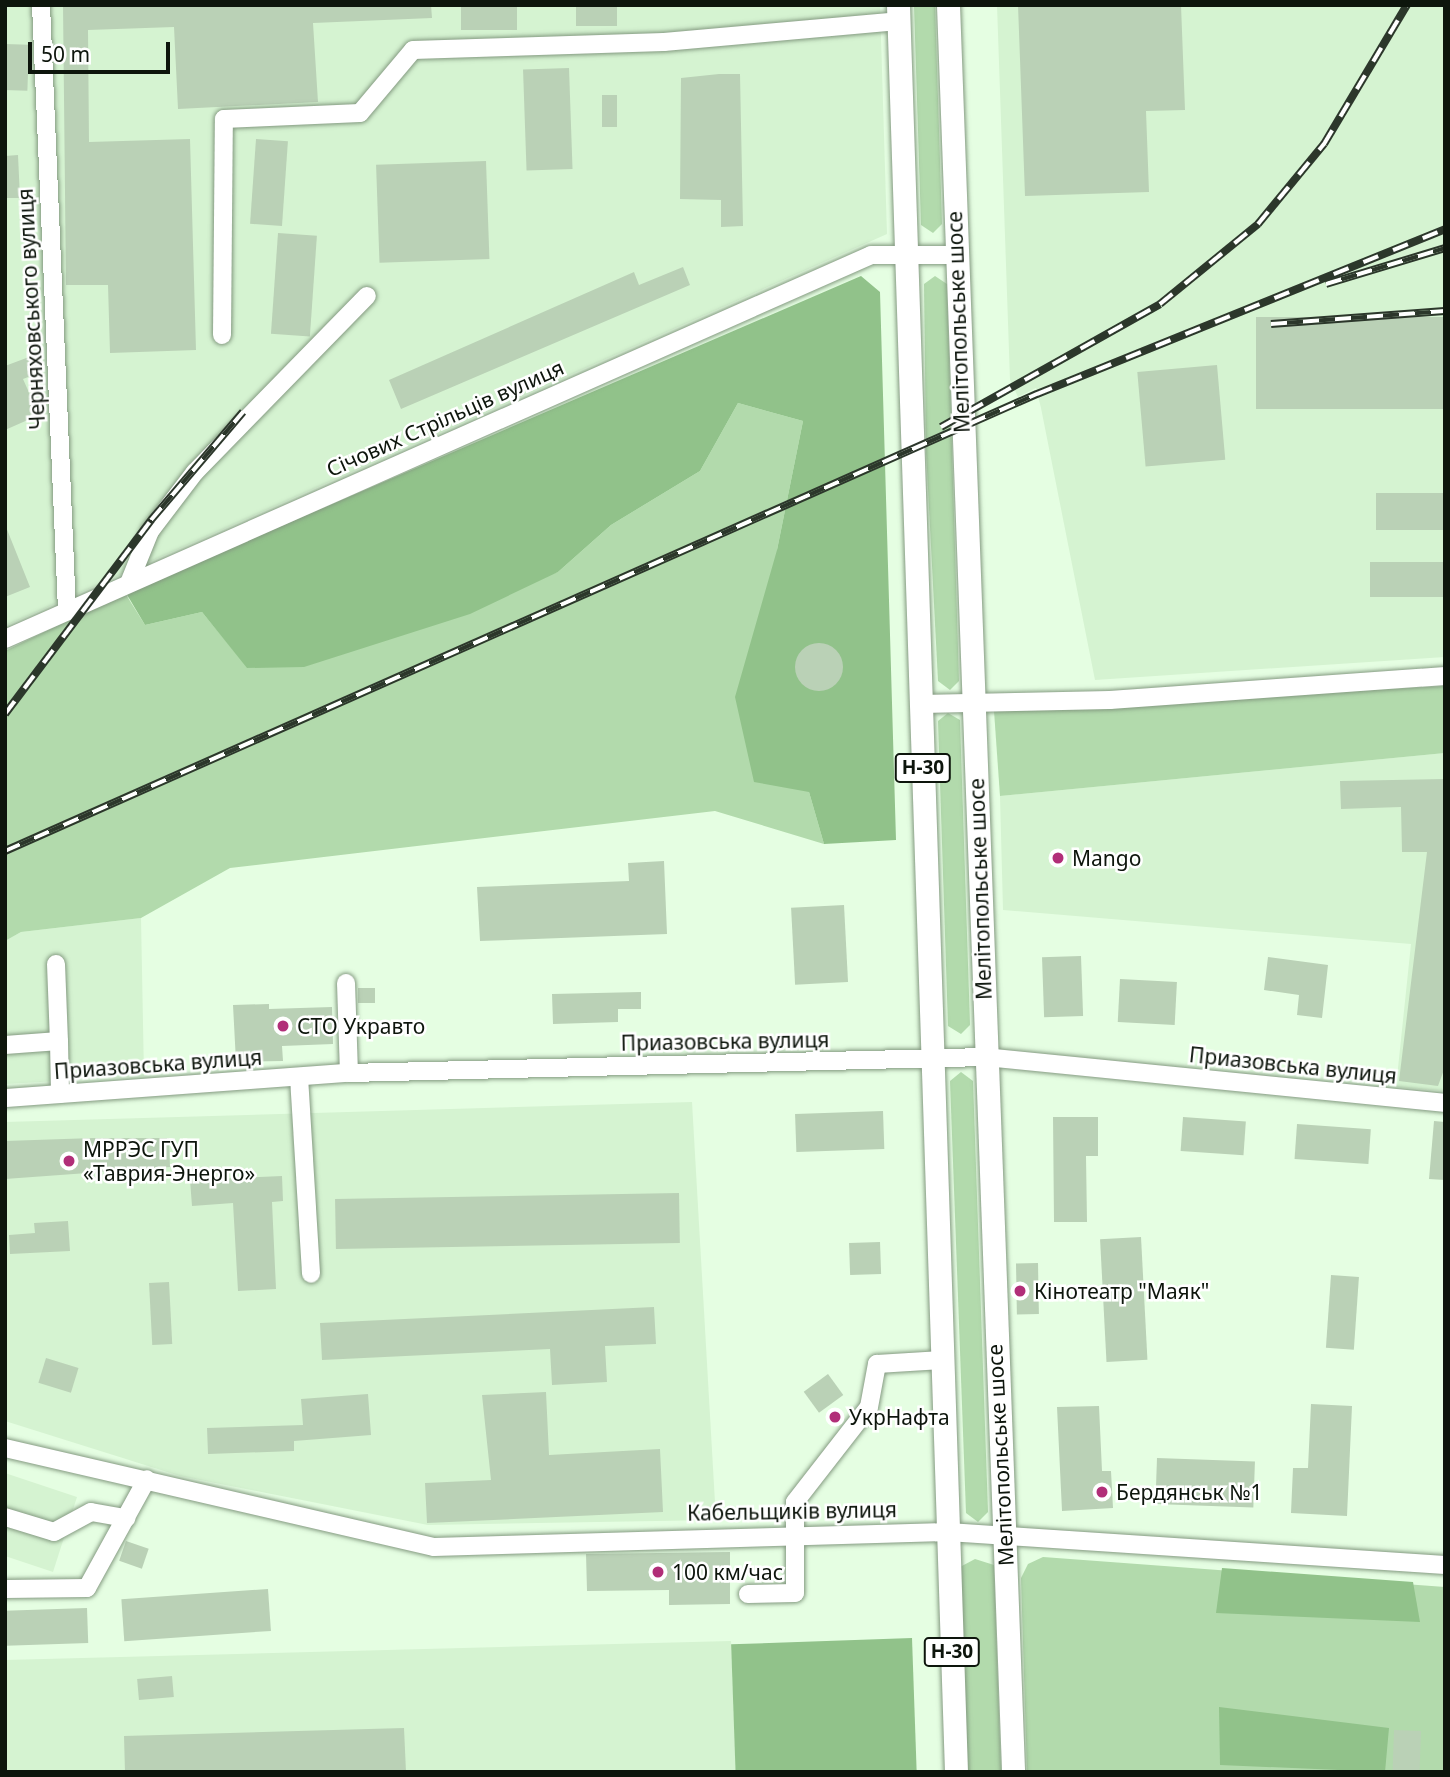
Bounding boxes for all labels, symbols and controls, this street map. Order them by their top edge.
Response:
scale bar [32,28,173,72]
text: 50 m [41,40,90,68]
street label: Черняховського вулиця [12,188,50,430]
street label: Мелітопольське шосе [942,211,974,433]
street label: Січових Стрільців вулиця [322,354,568,482]
road number: Н-30 [893,752,953,783]
street label: Мелітопольське шосе [964,778,996,1000]
place label: Mango [1072,845,1141,871]
marker: Mango [1050,850,1066,866]
place label: СТО Укравто [297,1013,425,1039]
marker: СТО Укравто [275,1018,291,1034]
street label: Приазовська вулиця [620,1027,830,1055]
street label: Приазовська вулиця [1188,1042,1398,1088]
street label: Приазовська вулиця [53,1044,263,1084]
place label: МРРЭС ГУП «Таврия-Энерго» [83,1136,255,1186]
marker: МРРЭС ГУП «Таврия-Энерго» [61,1153,77,1169]
place label: Кінотеатр "Маяк" [1034,1278,1209,1304]
marker: Кінотеатр "Маяк" [1012,1283,1028,1299]
street label: Мелітопольське шосе [982,1344,1018,1566]
place label: УкрНафта [849,1404,950,1430]
marker: УкрНафта [827,1409,843,1425]
place label: Бердянськ №1 [1116,1479,1263,1505]
marker: Бердянськ №1 [1094,1484,1110,1500]
street label: Кабельщиків вулиця [687,1497,897,1525]
place label: 100 км/час [672,1559,783,1585]
marker: 100 км/час [650,1564,666,1580]
road number: Н-30 [922,1636,982,1668]

